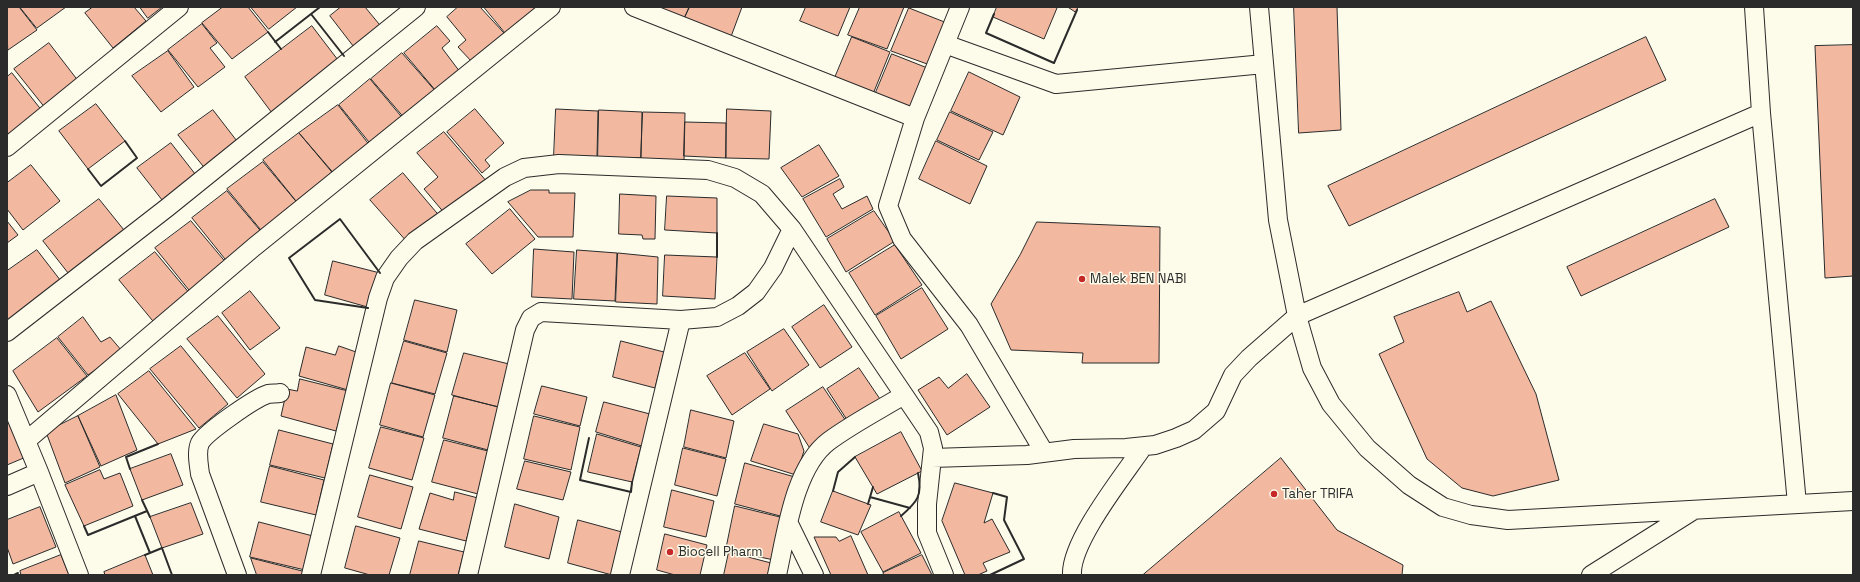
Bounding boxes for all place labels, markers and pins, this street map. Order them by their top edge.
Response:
place label: Malek BEN NABI [1090,271,1186,287]
marker: Malek BEN NABI [1077,274,1087,284]
place label: Taher TRIFA [1282,486,1354,502]
marker: Taher TRIFA [1269,489,1279,499]
place label: Biocell Pharm [678,544,762,560]
marker: Biocell Pharm [665,547,675,557]

